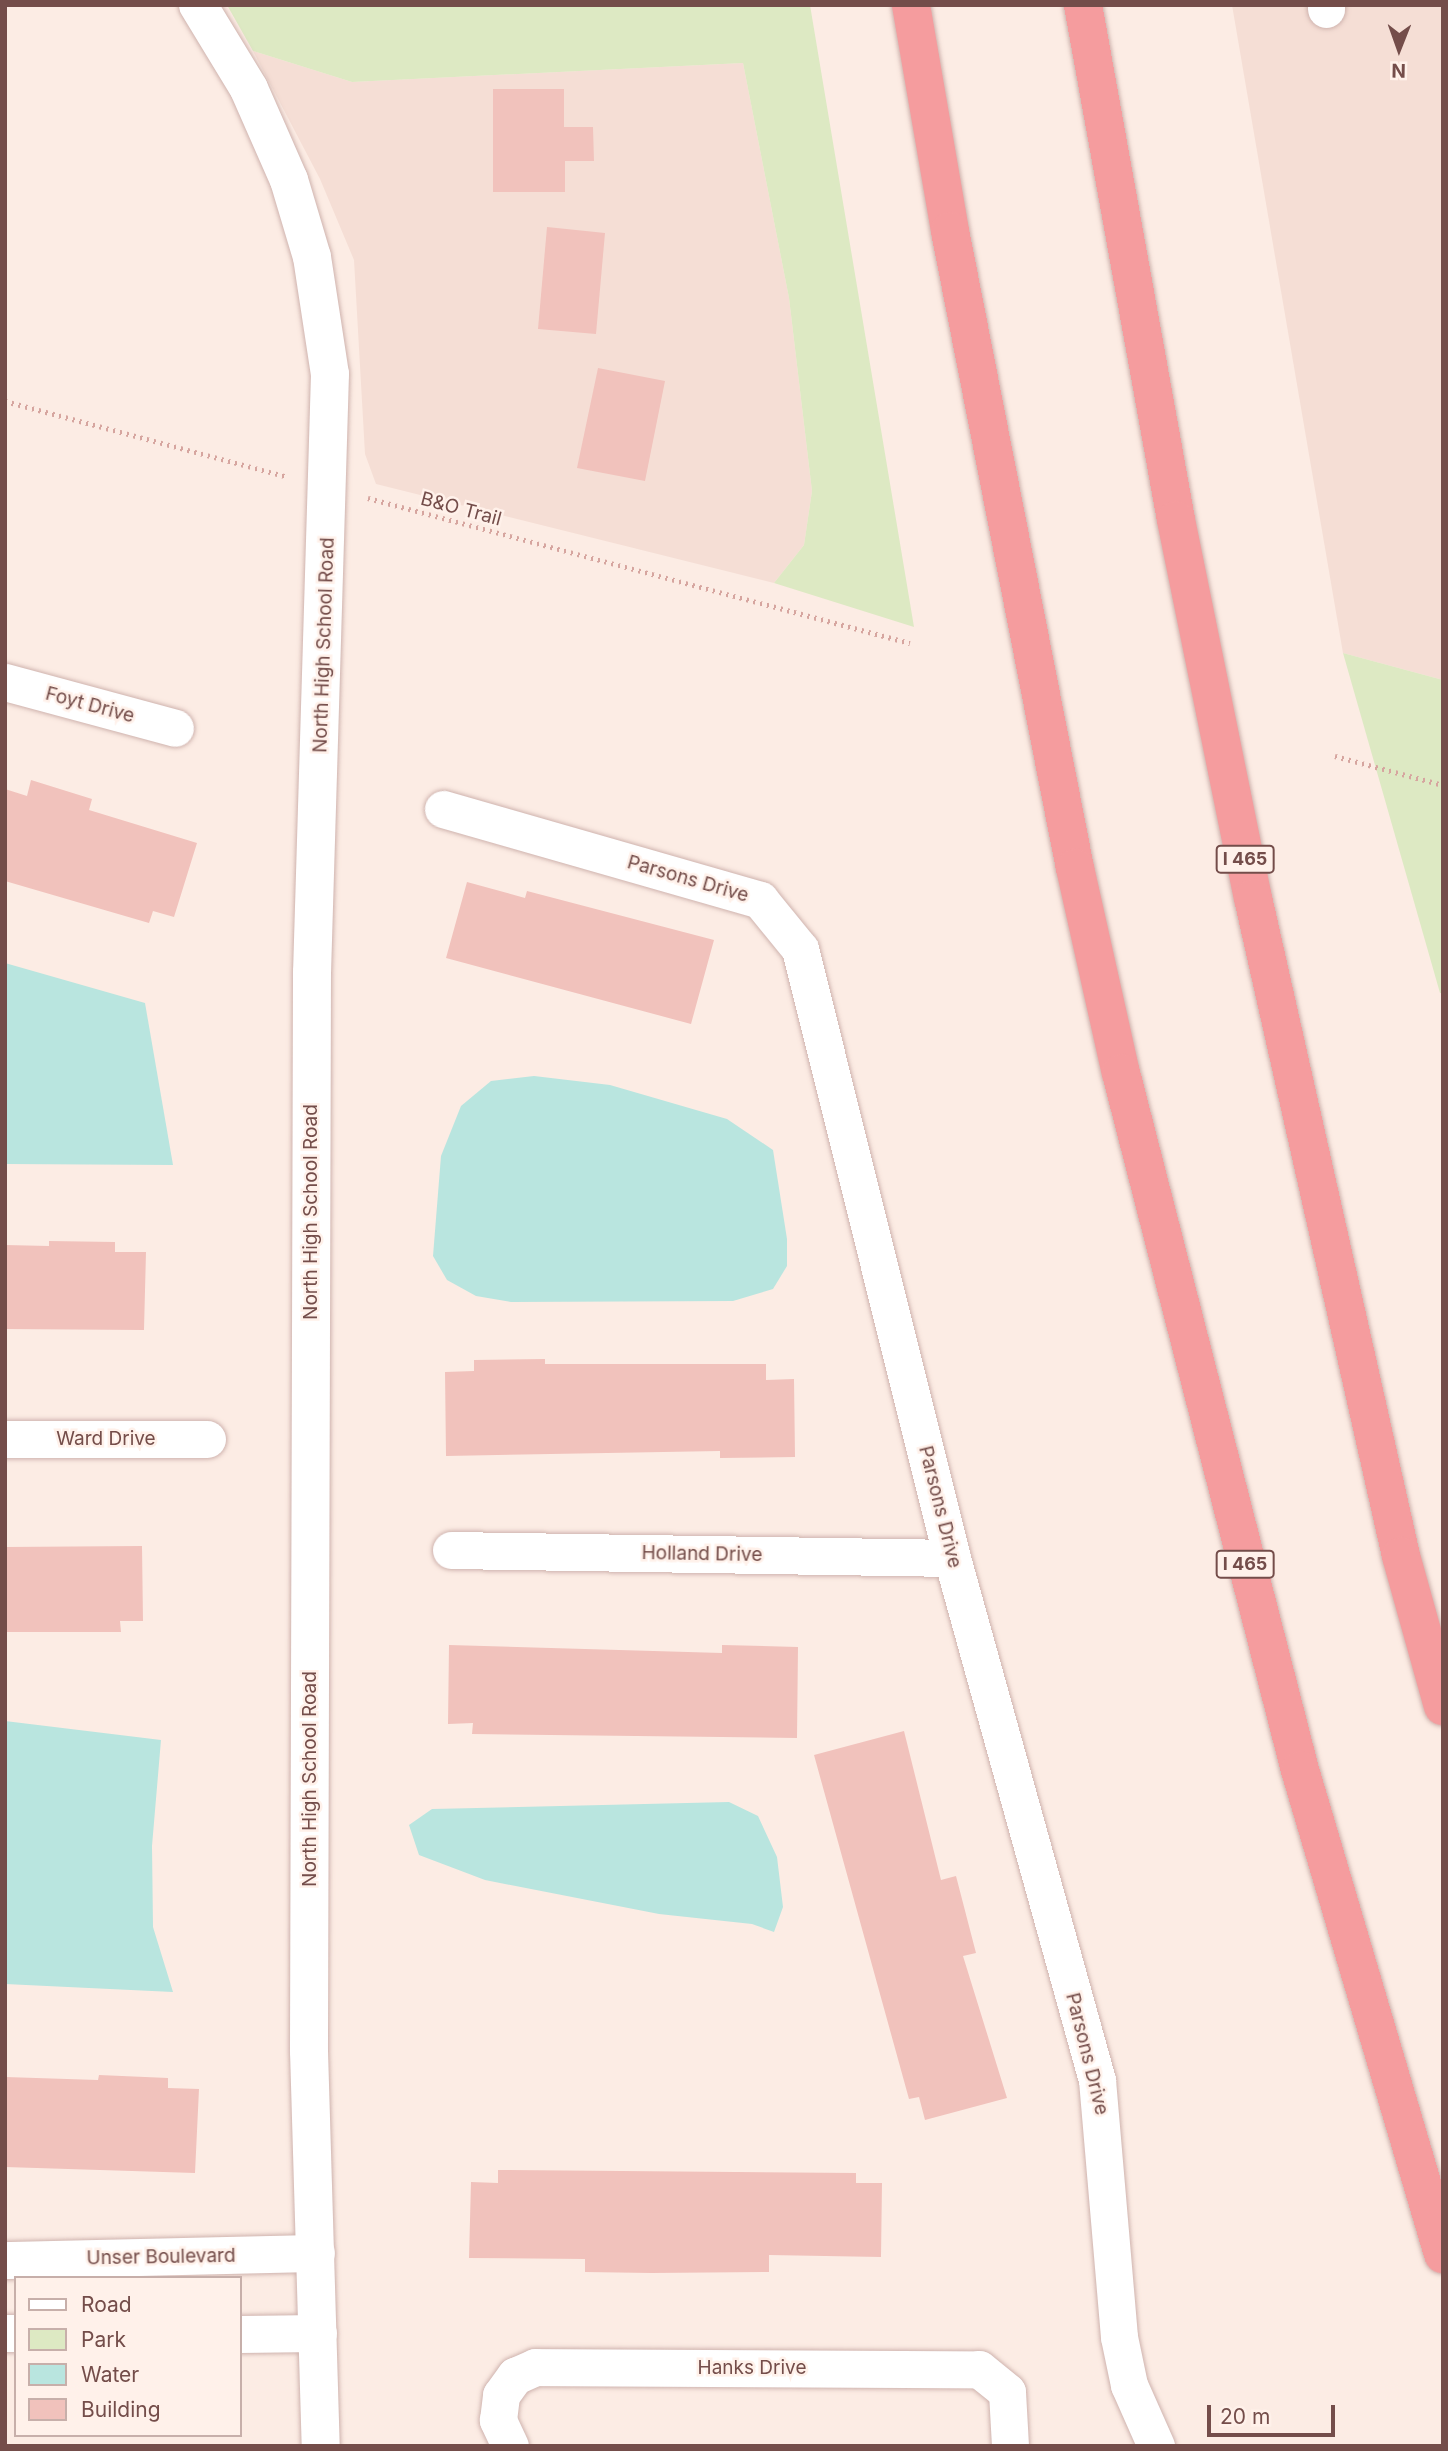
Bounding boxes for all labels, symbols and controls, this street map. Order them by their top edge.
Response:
north arrow [1364,14,1434,84]
text: N [1391,59,1406,82]
street label: B&O Trail [418,487,504,531]
street label: North High School Road [309,537,339,753]
street label: Foyt Drive [43,682,137,728]
road number: I 465 [1215,844,1275,874]
street label: Parsons Drive [625,851,751,907]
street label: North High School Road [300,1104,322,1320]
street label: Ward Drive [56,1428,156,1450]
street label: Parsons Drive [914,1444,966,1570]
street label: Holland Drive [641,1542,763,1566]
road number: I 465 [1215,1549,1275,1578]
street label: North High School Road [299,1671,321,1887]
street label: Parsons Drive [1061,1991,1113,2117]
street label: Unser Boulevard [86,2244,236,2270]
legend [14,2276,242,2437]
text: Road [81,2292,132,2317]
text: Park [81,2327,126,2352]
street label: Hanks Drive [698,2357,806,2379]
text: Water [81,2362,139,2387]
scale bar [1210,2392,1338,2436]
text: Building [81,2397,161,2422]
text: 20 m [1220,2404,1270,2429]

